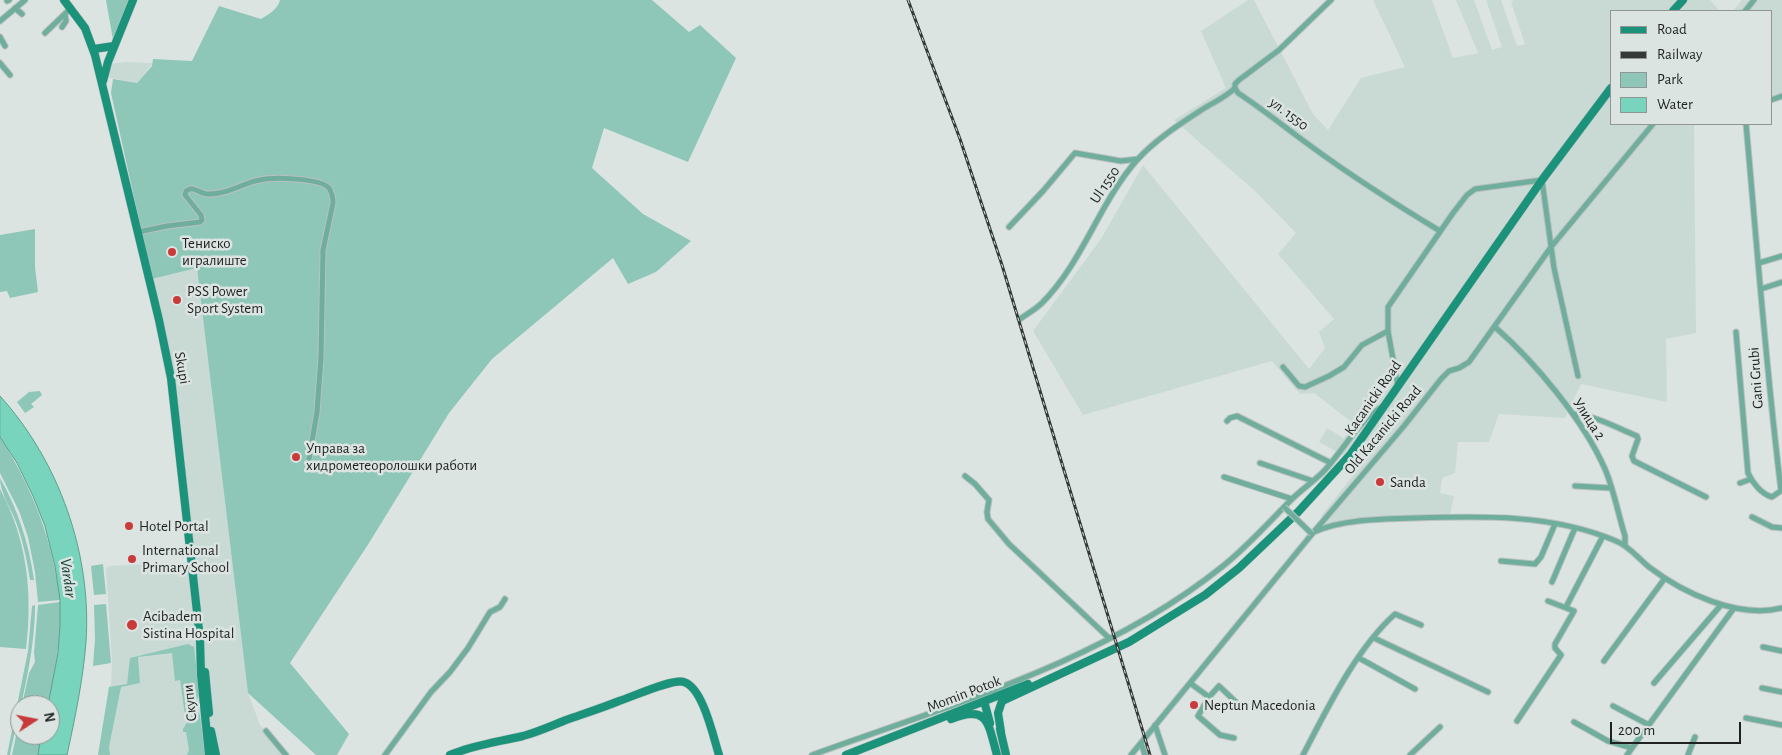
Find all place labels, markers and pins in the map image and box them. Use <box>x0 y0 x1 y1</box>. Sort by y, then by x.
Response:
place label: Тениско игралиште <box>182 234 247 269</box>
marker: Тениско игралиште <box>166 246 178 258</box>
place label: PSS Power Sport System <box>187 282 263 317</box>
marker: PSS Power Sport System <box>171 294 183 306</box>
place label: Управа за хидрометеоролошки работи <box>306 439 477 474</box>
marker: Управа за хидрометеоролошки работи <box>290 451 302 463</box>
place label: Sanda <box>1390 473 1426 491</box>
marker: Sanda <box>1374 476 1386 488</box>
place label: Hotel Portal <box>139 517 209 535</box>
marker: Hotel Portal <box>123 520 135 532</box>
place label: International Primary School <box>142 541 230 576</box>
marker: International Primary School <box>126 553 138 565</box>
place label: Acibadem Sistina Hospital <box>143 607 234 642</box>
marker: Acibadem Sistina Hospital <box>125 618 139 632</box>
place label: Neptun Macedonia <box>1204 696 1316 714</box>
marker: Neptun Macedonia <box>1188 699 1200 711</box>

